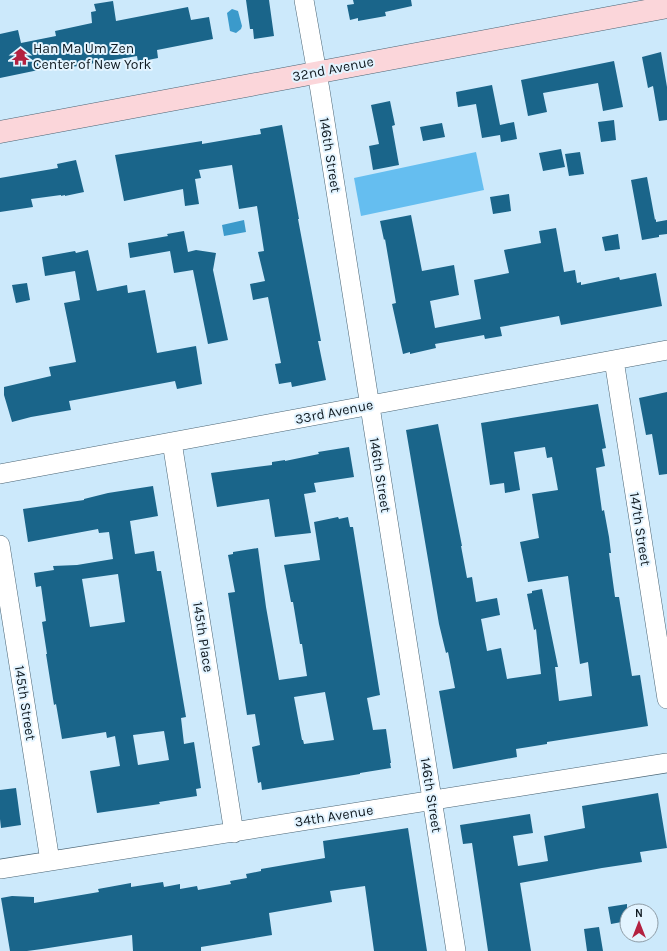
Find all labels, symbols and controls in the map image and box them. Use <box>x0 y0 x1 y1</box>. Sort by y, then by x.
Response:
place label: Han Ma Um Zen Center of New York <box>33 40 152 73</box>
temple icon: Han Ma Um Zen Center of New York <box>10 46 30 66</box>
street label: 32nd Avenue <box>291 53 375 85</box>
street label: 146th Street <box>316 116 344 194</box>
street label: 33rd Avenue <box>293 396 375 428</box>
street label: 146th Street <box>366 436 394 514</box>
street label: 147th Street <box>626 491 654 567</box>
street label: 145th Place <box>189 601 217 673</box>
street label: 145th Street <box>11 664 39 742</box>
street label: 146th Street <box>417 756 445 834</box>
street label: 34th Avenue <box>294 801 374 831</box>
north arrow <box>619 903 659 943</box>
text: N <box>635 907 643 920</box>

